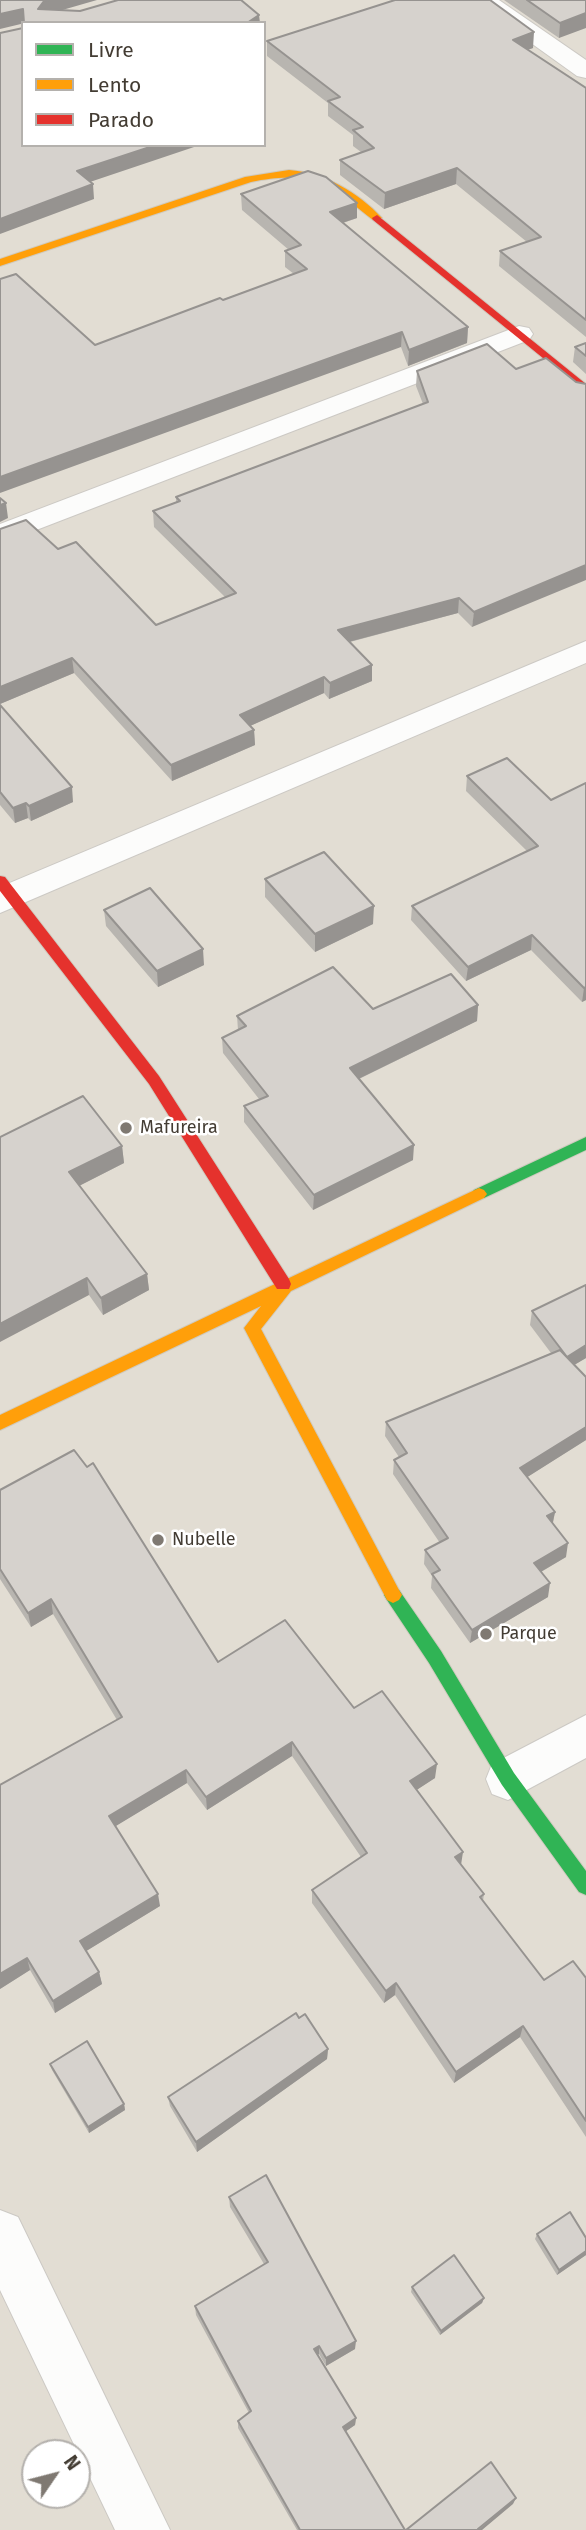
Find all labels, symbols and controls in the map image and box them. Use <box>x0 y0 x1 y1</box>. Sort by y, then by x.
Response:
legend <box>21 21 266 147</box>
text: Livre <box>88 37 134 63</box>
text: Lento <box>88 72 141 98</box>
text: Parado <box>88 107 154 133</box>
place label: Mafureira <box>140 1117 218 1139</box>
marker: Mafureira <box>118 1120 134 1136</box>
place label: Nubelle <box>172 1529 236 1551</box>
marker: Nubelle <box>150 1532 166 1548</box>
place label: Parque <box>500 1623 557 1645</box>
marker: Parque <box>478 1626 494 1642</box>
north arrow <box>21 2439 91 2509</box>
text: N <box>59 2451 85 2475</box>

